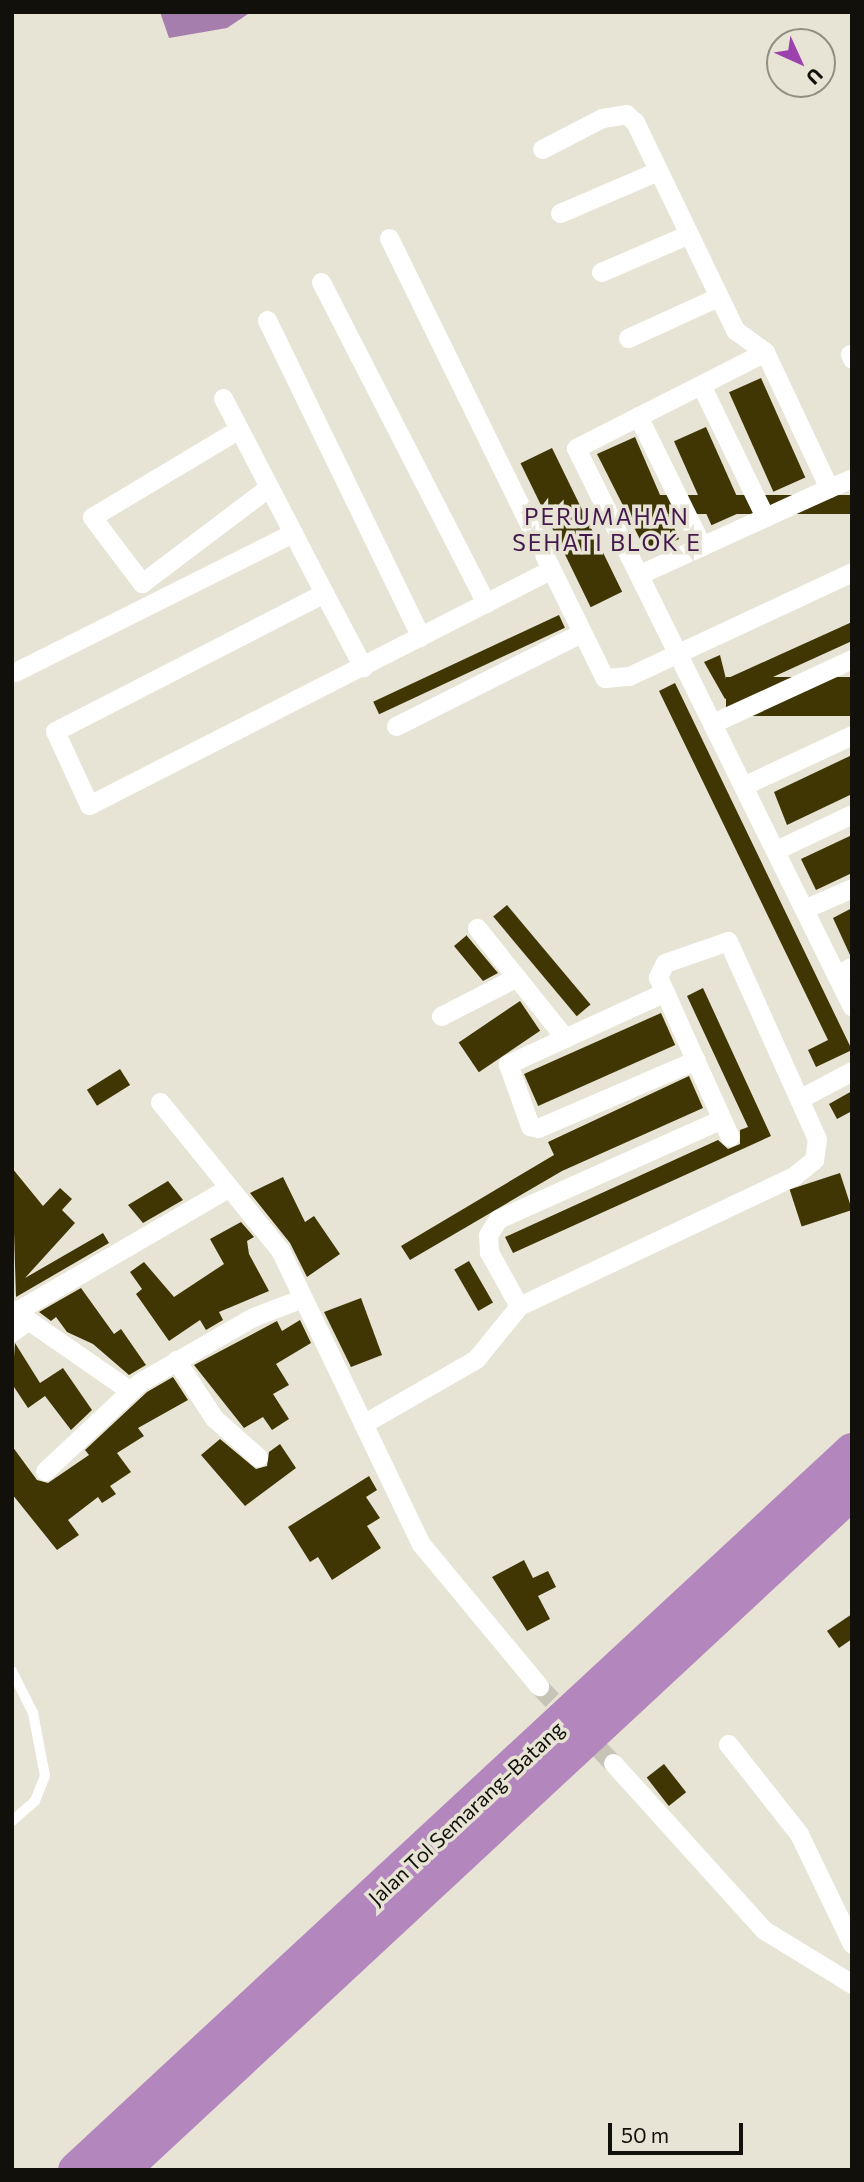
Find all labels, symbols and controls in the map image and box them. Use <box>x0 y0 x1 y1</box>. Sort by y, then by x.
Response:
north arrow <box>766 28 836 98</box>
text: U <box>802 64 828 90</box>
district label: PERUMAHAN SEHATI BLOK E <box>514 502 700 556</box>
street label: Jalan Tol Semarang–Batang <box>363 1716 569 1910</box>
scale bar <box>612 2108 747 2152</box>
text: 50 m <box>621 2122 669 2147</box>

